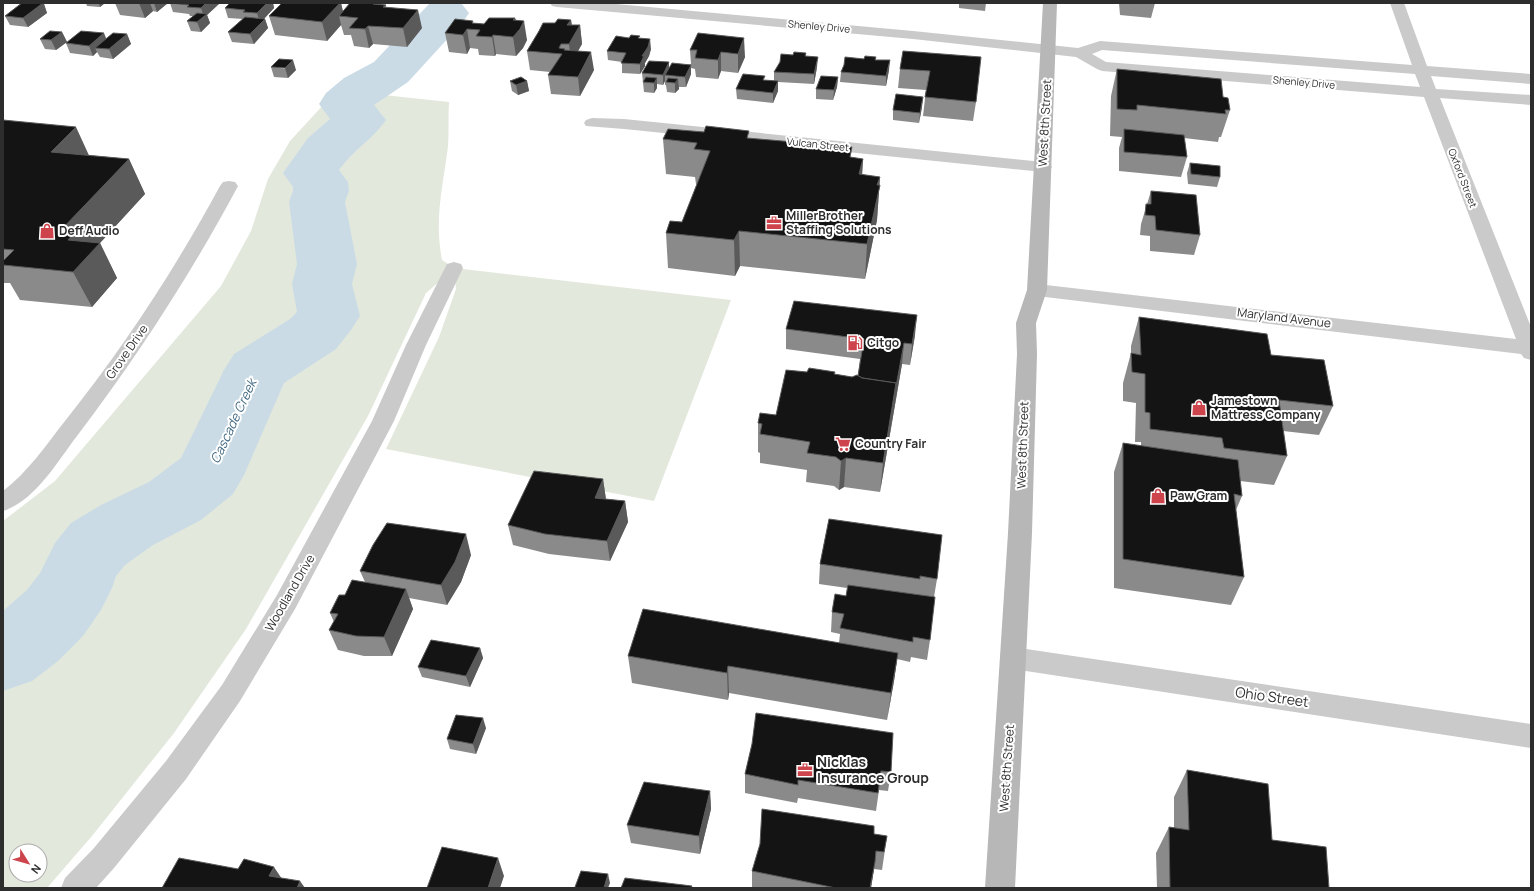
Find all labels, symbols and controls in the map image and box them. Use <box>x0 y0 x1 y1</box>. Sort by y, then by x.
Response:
street label: Shenley Drive <box>787 16 851 36</box>
street label: Shenley Drive <box>1272 72 1336 92</box>
street label: West 8th Street <box>1034 79 1055 167</box>
street label: Vulcan Street <box>786 134 850 154</box>
street label: Oxford Street <box>1445 146 1481 210</box>
place label: MillerBrother Staffing Solutions <box>786 207 892 238</box>
office icon: MillerBrother Staffing Solutions <box>765 214 783 232</box>
shop icon: Deff Audio <box>38 222 56 240</box>
place label: Deff Audio <box>59 222 119 239</box>
street label: Maryland Avenue <box>1236 303 1332 332</box>
street label: Grove Drive <box>102 321 152 382</box>
fuel station icon: Citgo <box>846 334 864 352</box>
place label: Citgo <box>867 334 899 351</box>
water label: Cascade Creek <box>206 374 261 466</box>
place label: Jamestown Mattress Company <box>1211 392 1321 423</box>
shop icon: Jamestown Mattress Company <box>1190 399 1208 417</box>
street label: West 8th Street <box>1012 401 1033 489</box>
supermarket icon: Country Fair <box>834 435 852 453</box>
place label: Country Fair <box>855 435 927 452</box>
shop icon: Paw Gram <box>1149 487 1167 505</box>
place label: Paw Gram <box>1170 487 1228 504</box>
street label: Woodland Drive <box>261 551 318 634</box>
street label: Ohio Street <box>1234 682 1310 711</box>
street label: West 8th Street <box>995 724 1018 812</box>
place label: Nicklas Insurance Group <box>817 752 929 787</box>
office icon: Nicklas Insurance Group <box>796 761 814 779</box>
north arrow <box>8 843 48 883</box>
text: N <box>28 862 45 877</box>

